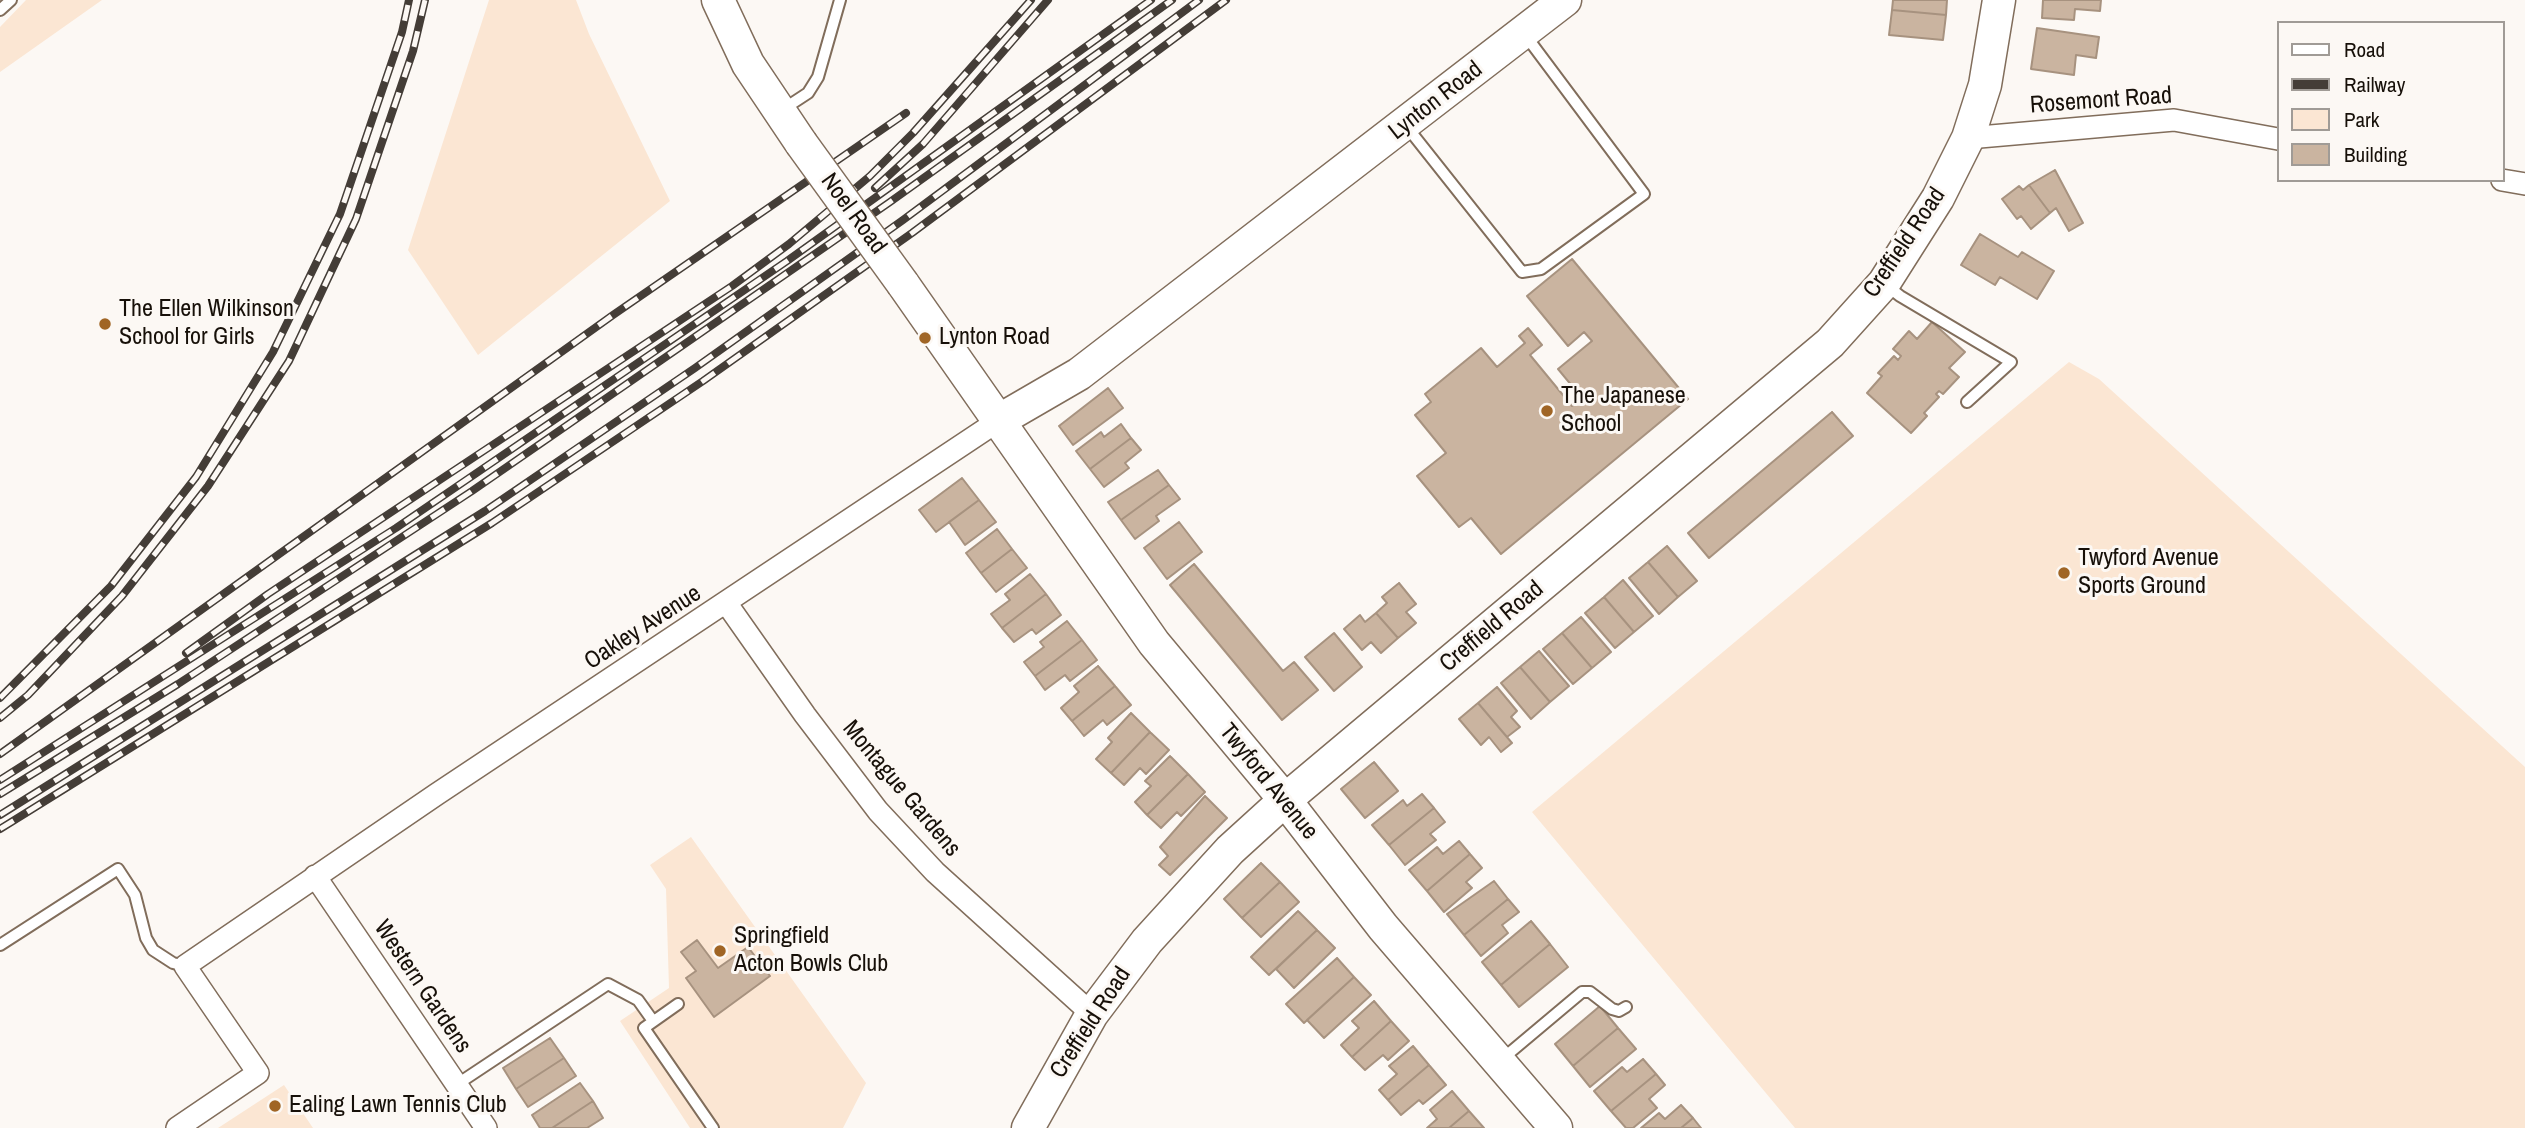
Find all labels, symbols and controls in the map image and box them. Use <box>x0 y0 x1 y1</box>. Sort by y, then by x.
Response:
legend <box>2276 21 2504 182</box>
text: Road <box>2344 35 2385 64</box>
street label: Lynton Road <box>1383 56 1489 146</box>
text: Railway <box>2344 70 2405 99</box>
street label: Rosemont Road <box>2029 82 2173 120</box>
text: Park <box>2344 105 2379 134</box>
text: Building <box>2344 140 2407 169</box>
street label: Noel Road <box>814 168 892 260</box>
street label: Creffield Road <box>1858 182 1952 304</box>
place label: The Ellen Wilkinson School for Girls <box>119 296 294 352</box>
marker: The Ellen Wilkinson School for Girls <box>97 316 113 332</box>
place label: Lynton Road <box>939 324 1050 352</box>
marker: Lynton Road <box>917 330 933 346</box>
place label: The Japanese School <box>1561 383 1686 439</box>
marker: The Japanese School <box>1539 403 1555 419</box>
place label: Twyford Avenue Sports Ground <box>2078 545 2219 601</box>
marker: Twyford Avenue Sports Ground <box>2056 565 2072 581</box>
street label: Creffield Road <box>1434 575 1550 679</box>
street label: Oakley Avenue <box>579 580 707 676</box>
street label: Montague Gardens <box>836 715 966 863</box>
street label: Twyford Avenue <box>1213 718 1323 846</box>
street label: Western Gardens <box>367 915 477 1059</box>
place label: Springfield Acton Bowls Club <box>734 923 888 979</box>
marker: Springfield Acton Bowls Club <box>712 943 728 959</box>
street label: Creffield Road <box>1044 962 1138 1084</box>
place label: Ealing Lawn Tennis Club <box>289 1092 507 1120</box>
marker: Ealing Lawn Tennis Club <box>267 1098 283 1114</box>

